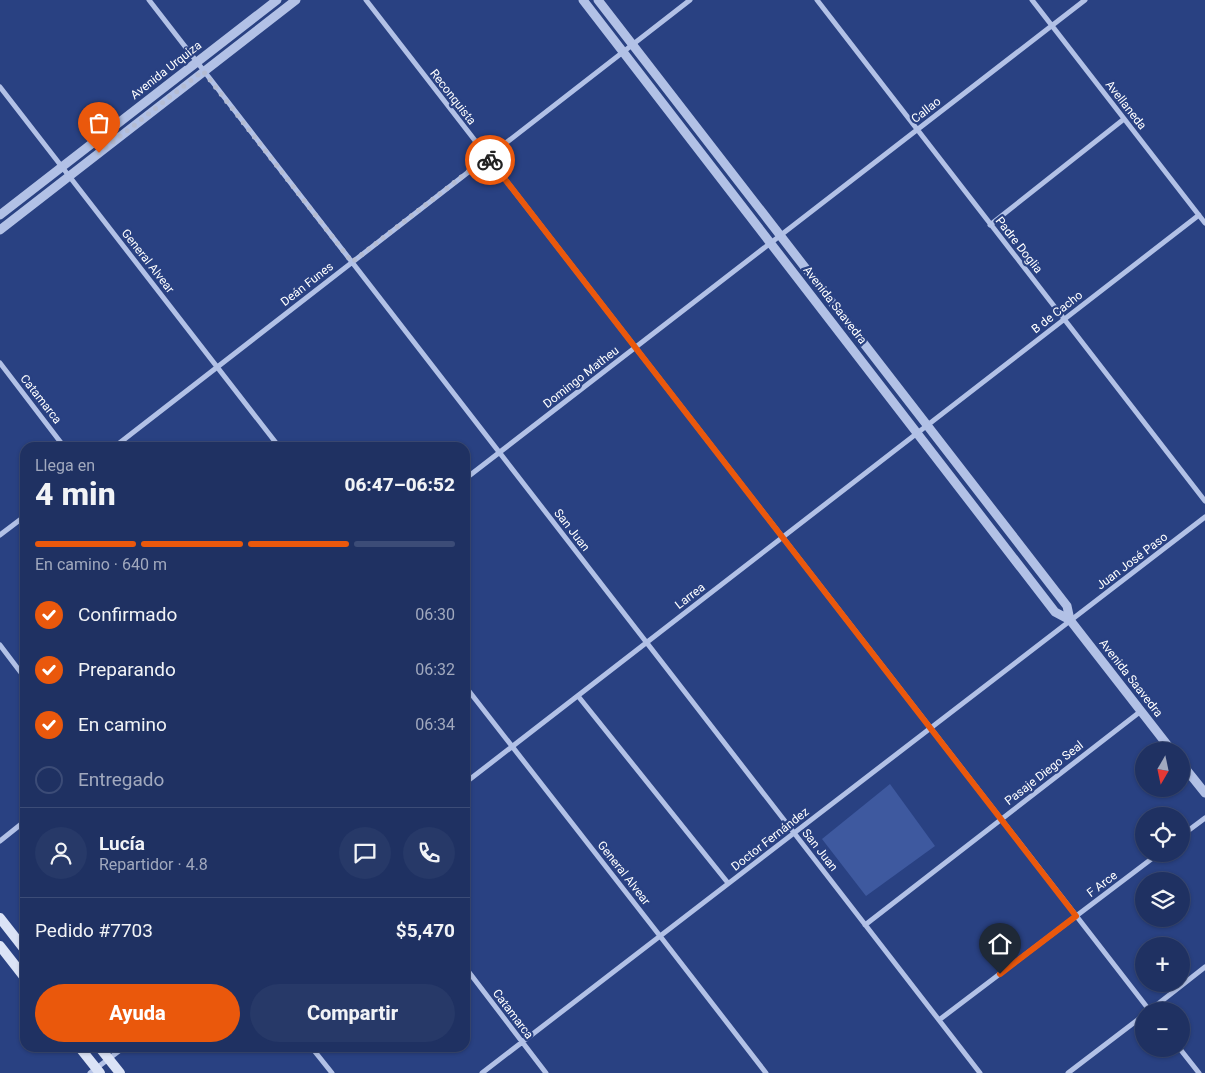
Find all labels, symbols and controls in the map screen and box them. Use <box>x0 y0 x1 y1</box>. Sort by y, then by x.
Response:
street label: Avenida Urquiza <box>128 38 204 102</box>
street label: Reconquista <box>427 66 479 128</box>
street label: Avellaneda <box>1103 78 1149 132</box>
street label: Callao <box>908 94 944 126</box>
pin <box>78 102 120 153</box>
icon: bag <box>85 109 113 137</box>
courier <box>465 135 515 185</box>
icon: bike <box>476 146 504 174</box>
street label: Padre Doglia <box>993 214 1045 276</box>
street label: General Alvear <box>119 226 177 296</box>
street label: Deán Funes <box>278 259 336 309</box>
street label: Avenida Saavedra <box>800 263 870 347</box>
street label: B de Cacho <box>1029 288 1085 336</box>
street label: Domingo Matheu <box>540 343 622 411</box>
street label: Catamarca <box>17 372 65 426</box>
text: Llega en <box>35 456 95 475</box>
text: 06:47–06:52 <box>344 473 455 496</box>
text: 4 min <box>35 475 116 513</box>
street label: San Juan <box>551 506 593 554</box>
street label: Juan José Paso <box>1094 530 1170 592</box>
text: En camino · 640 m <box>35 555 167 574</box>
street label: Larrea <box>672 580 708 612</box>
icon: check <box>35 601 63 629</box>
text: Confirmado <box>78 603 177 626</box>
text: 06:30 <box>415 605 455 624</box>
street label: Avenida Saavedra <box>1096 636 1166 720</box>
icon: check <box>35 656 63 684</box>
text: Preparando <box>78 658 176 681</box>
text: 06:32 <box>415 660 455 679</box>
icon: check <box>35 711 63 739</box>
text: En camino <box>78 713 167 736</box>
text: 06:34 <box>415 715 455 734</box>
street label: Pasaje Diego Seal <box>1002 738 1086 808</box>
north arrow <box>1135 742 1190 798</box>
map controls <box>1135 742 1190 1057</box>
text: Entregado <box>78 768 164 791</box>
street label: Doctor Fernández <box>728 804 812 874</box>
button: locate <box>1135 807 1190 862</box>
street label: San Juan <box>799 826 841 874</box>
button: person <box>35 827 87 879</box>
button: chat <box>339 827 391 879</box>
button: phone <box>403 827 455 879</box>
text: Lucía <box>99 832 145 855</box>
street label: General Alvear <box>595 838 653 908</box>
text: Repartidor · 4.8 <box>99 855 208 874</box>
street label: F Arce <box>1084 868 1120 900</box>
button: layers <box>1135 872 1190 927</box>
text: Pedido #7703 <box>35 919 153 942</box>
text: $5,470 <box>396 919 455 942</box>
pin <box>979 923 1021 974</box>
icon: home <box>986 930 1014 958</box>
button: + <box>1135 937 1190 992</box>
button: Ayuda <box>35 984 240 1042</box>
button: Compartir <box>250 984 455 1042</box>
street label: Catamarca <box>490 986 536 1042</box>
button: − <box>1135 1002 1190 1057</box>

